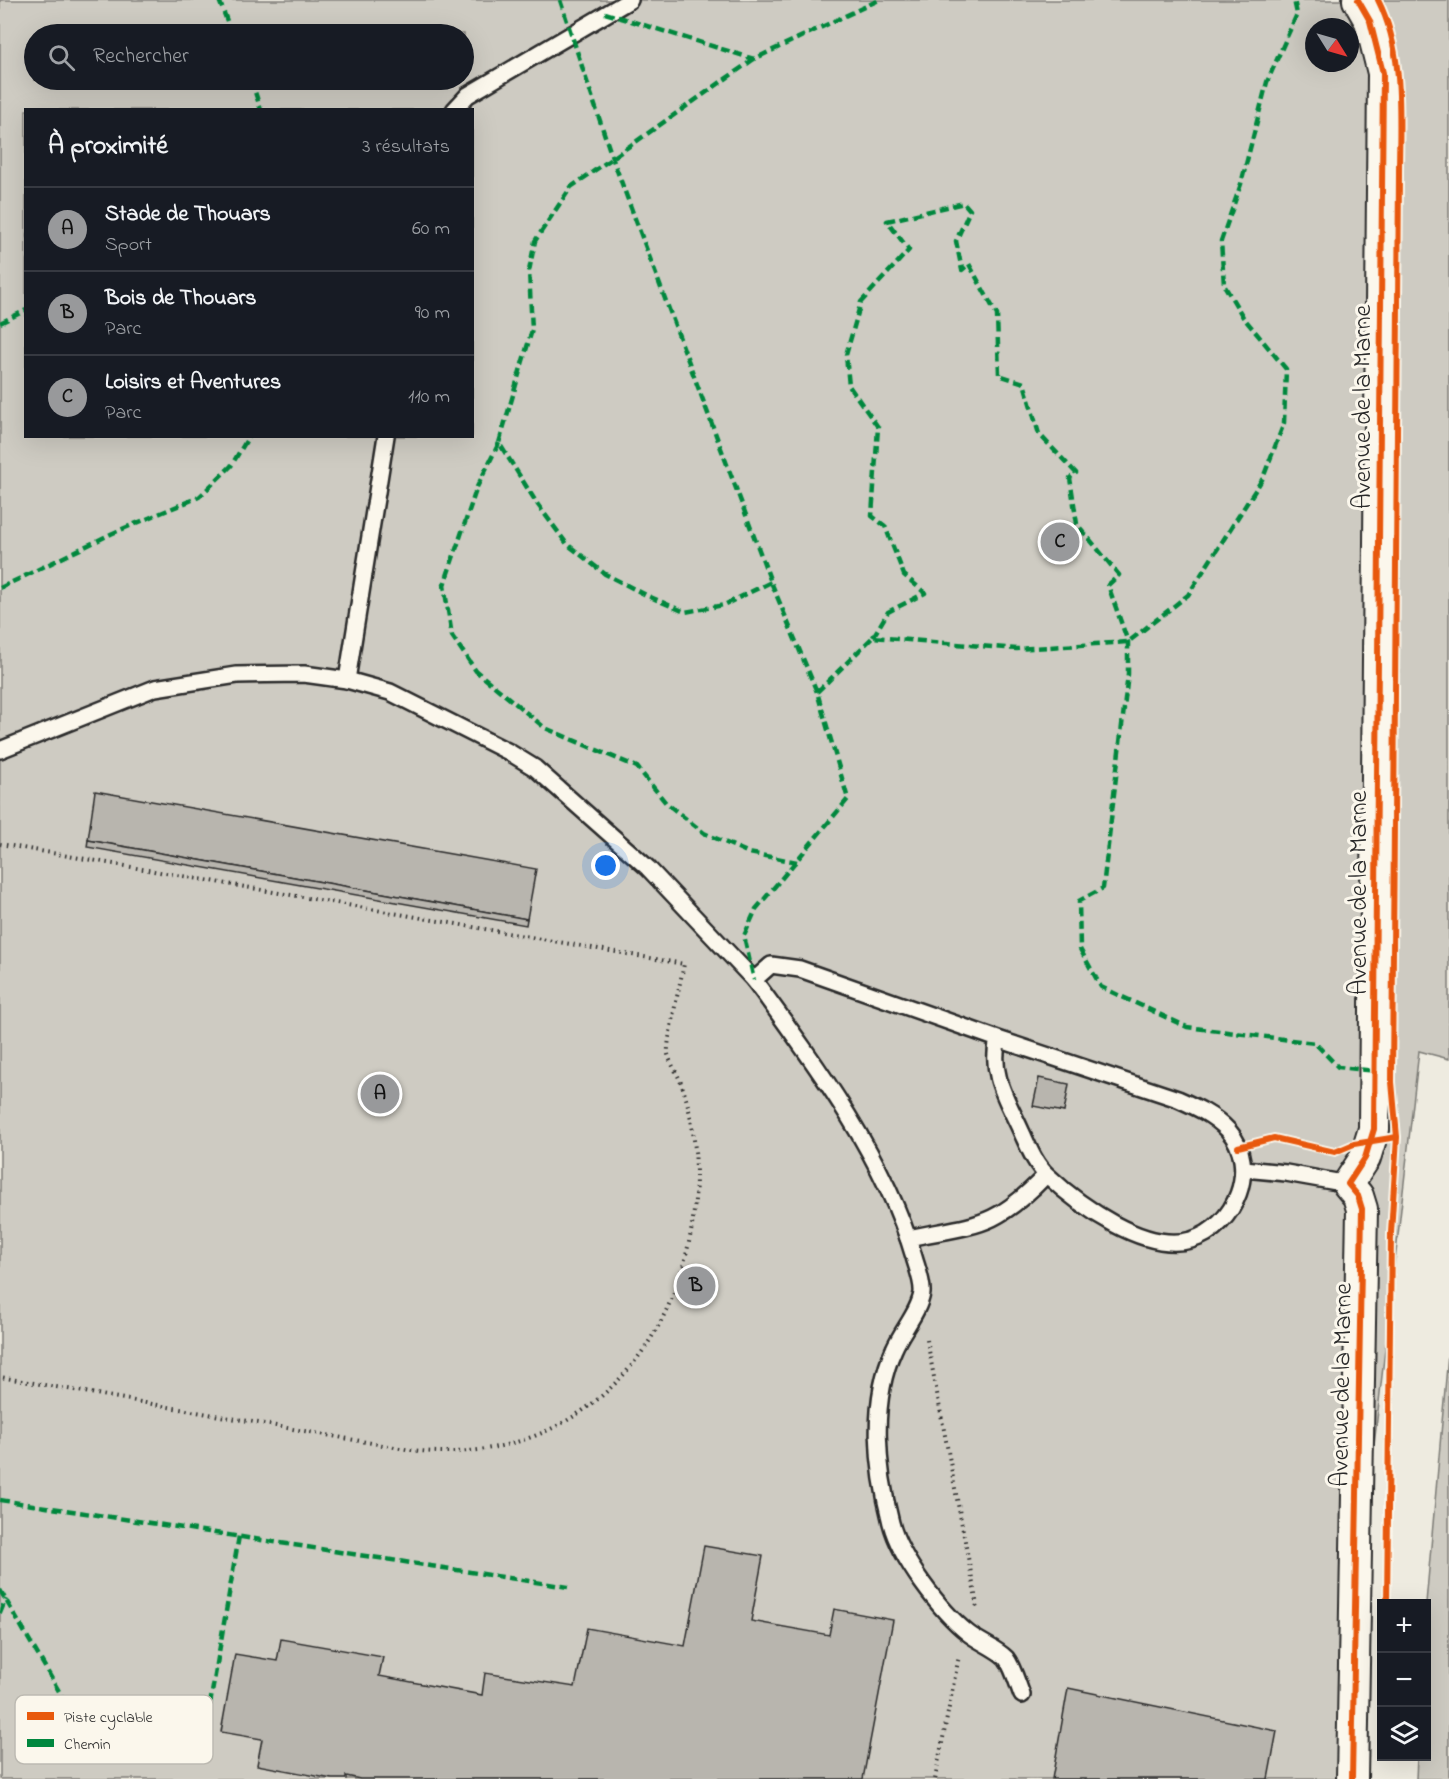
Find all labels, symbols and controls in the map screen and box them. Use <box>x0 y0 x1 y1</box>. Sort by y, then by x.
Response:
north arrow <box>1305 18 1359 72</box>
search box <box>24 24 474 90</box>
icon: search <box>45 41 78 74</box>
text: Rechercher <box>93 41 189 73</box>
text: À proximité <box>48 128 168 166</box>
text: 3 résultats <box>362 133 450 162</box>
text: Stade de Thouars <box>105 199 271 231</box>
text: A <box>61 215 74 244</box>
text: 60 m <box>412 215 450 244</box>
text: Sport <box>105 231 152 260</box>
text: Bois de Thouars <box>105 283 257 315</box>
text: B <box>61 299 74 328</box>
text: 90 m <box>415 299 450 328</box>
street label: Avenue de la Marne <box>1345 305 1383 509</box>
text: Parc <box>105 315 141 344</box>
text: Loisirs et Aventures <box>105 367 281 399</box>
text: C <box>62 383 73 412</box>
text: 110 m <box>408 383 450 412</box>
text: Parc <box>105 399 141 428</box>
pin: C <box>1040 520 1080 564</box>
street label: Avenue de la Marne <box>1341 791 1379 995</box>
your location <box>591 851 620 880</box>
pin: A <box>360 1072 400 1116</box>
pin: B <box>676 1264 716 1308</box>
street label: Avenue de la Marne <box>1322 1282 1364 1488</box>
map controls <box>1377 1599 1431 1761</box>
button: + <box>1377 1599 1431 1653</box>
button: − <box>1377 1653 1431 1707</box>
legend <box>15 1695 213 1764</box>
text: Piste cyclable <box>64 1706 153 1730</box>
button: layers <box>1377 1707 1431 1761</box>
text: Chemin <box>64 1733 111 1757</box>

